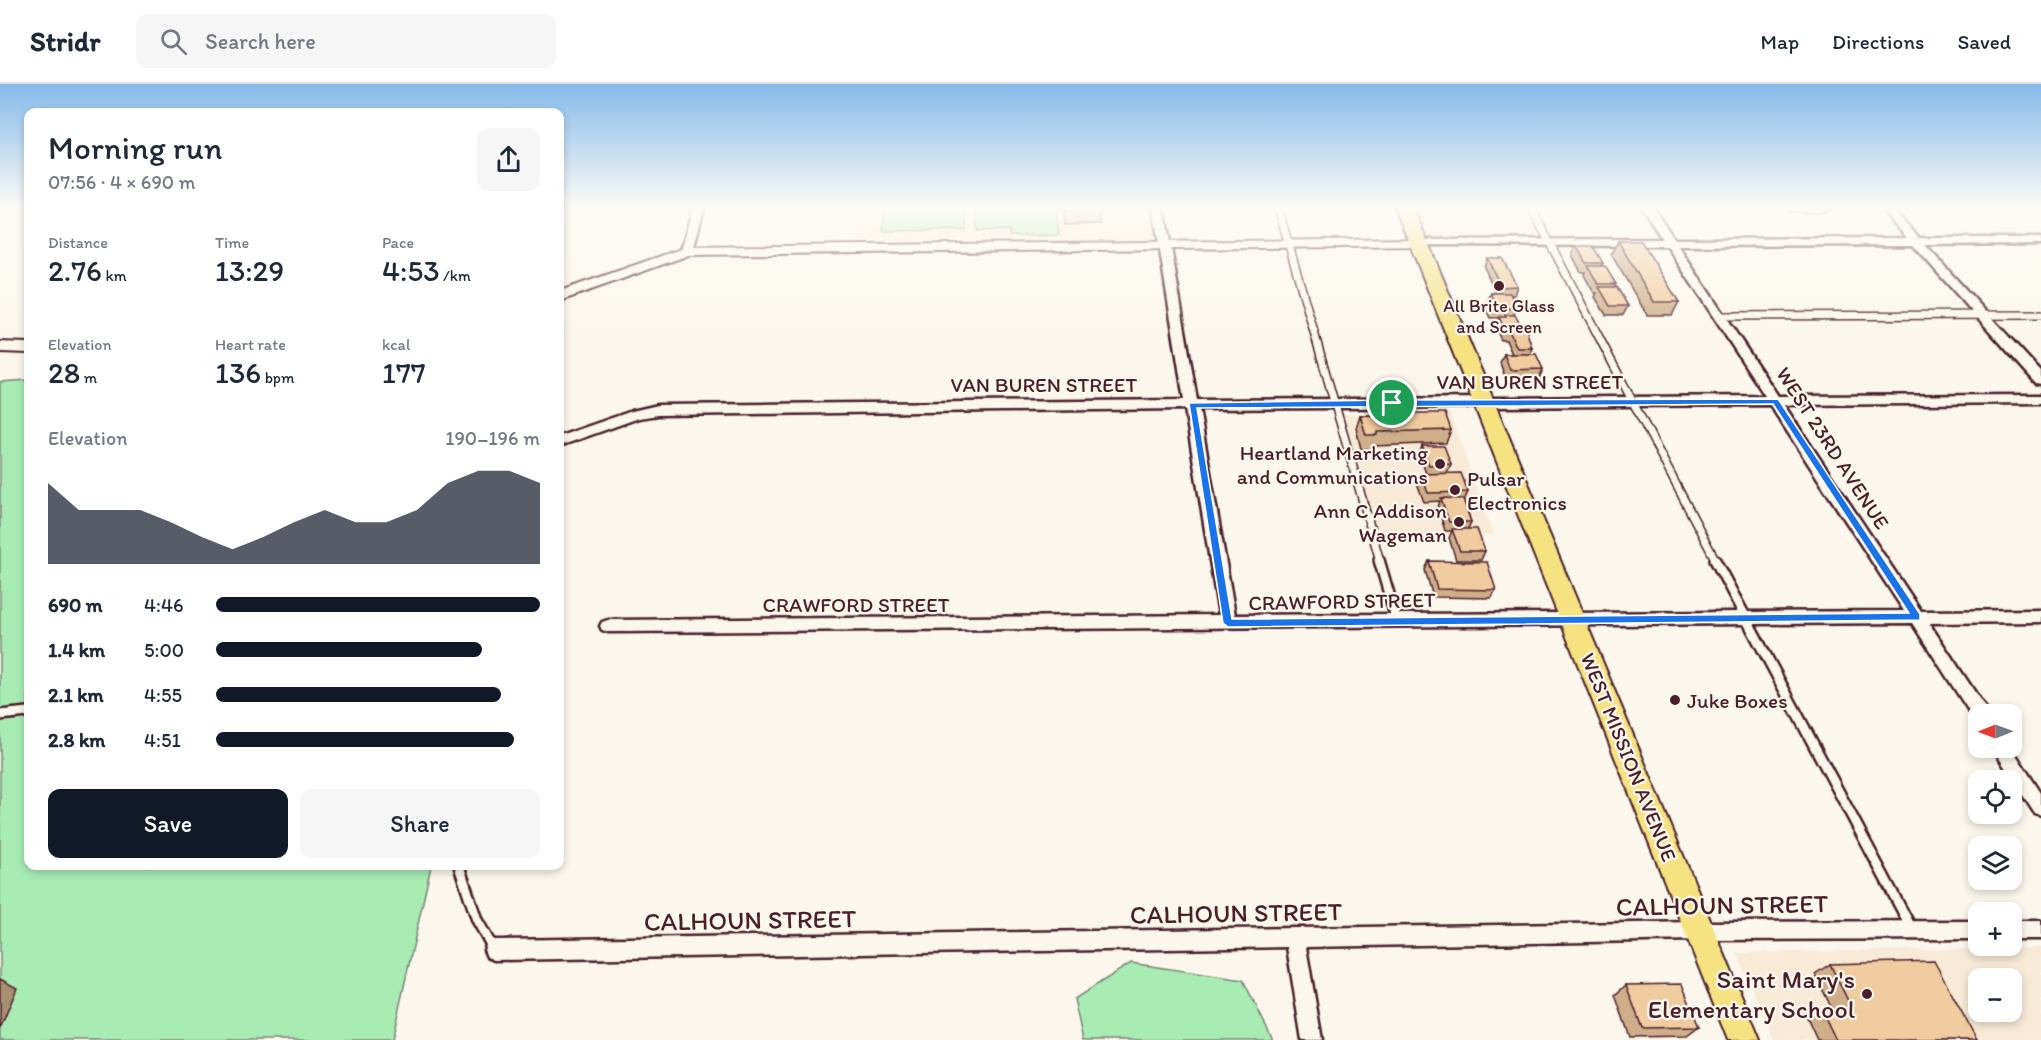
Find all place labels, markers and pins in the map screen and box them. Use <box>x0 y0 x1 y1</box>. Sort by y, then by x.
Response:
marker: All Brite Glass and Screen <box>1492 279 1506 293</box>
place label: All Brite Glass and Screen <box>1443 295 1555 338</box>
pin <box>1366 377 1417 428</box>
place label: Heartland Marketing and Communications <box>1237 440 1428 489</box>
marker: Heartland Marketing and Communications <box>1433 457 1447 471</box>
place label: Pulsar Electronics <box>1467 466 1567 515</box>
marker: Pulsar Electronics <box>1448 483 1462 497</box>
place label: Ann C Addison Wageman <box>1314 498 1447 547</box>
marker: Ann C Addison Wageman <box>1452 515 1466 529</box>
place label: Juke Boxes <box>1687 688 1788 713</box>
marker: Juke Boxes <box>1668 693 1682 707</box>
place label: Saint Mary's Elementary School <box>1648 963 1855 1025</box>
marker: Saint Mary's Elementary School <box>1860 987 1874 1001</box>

